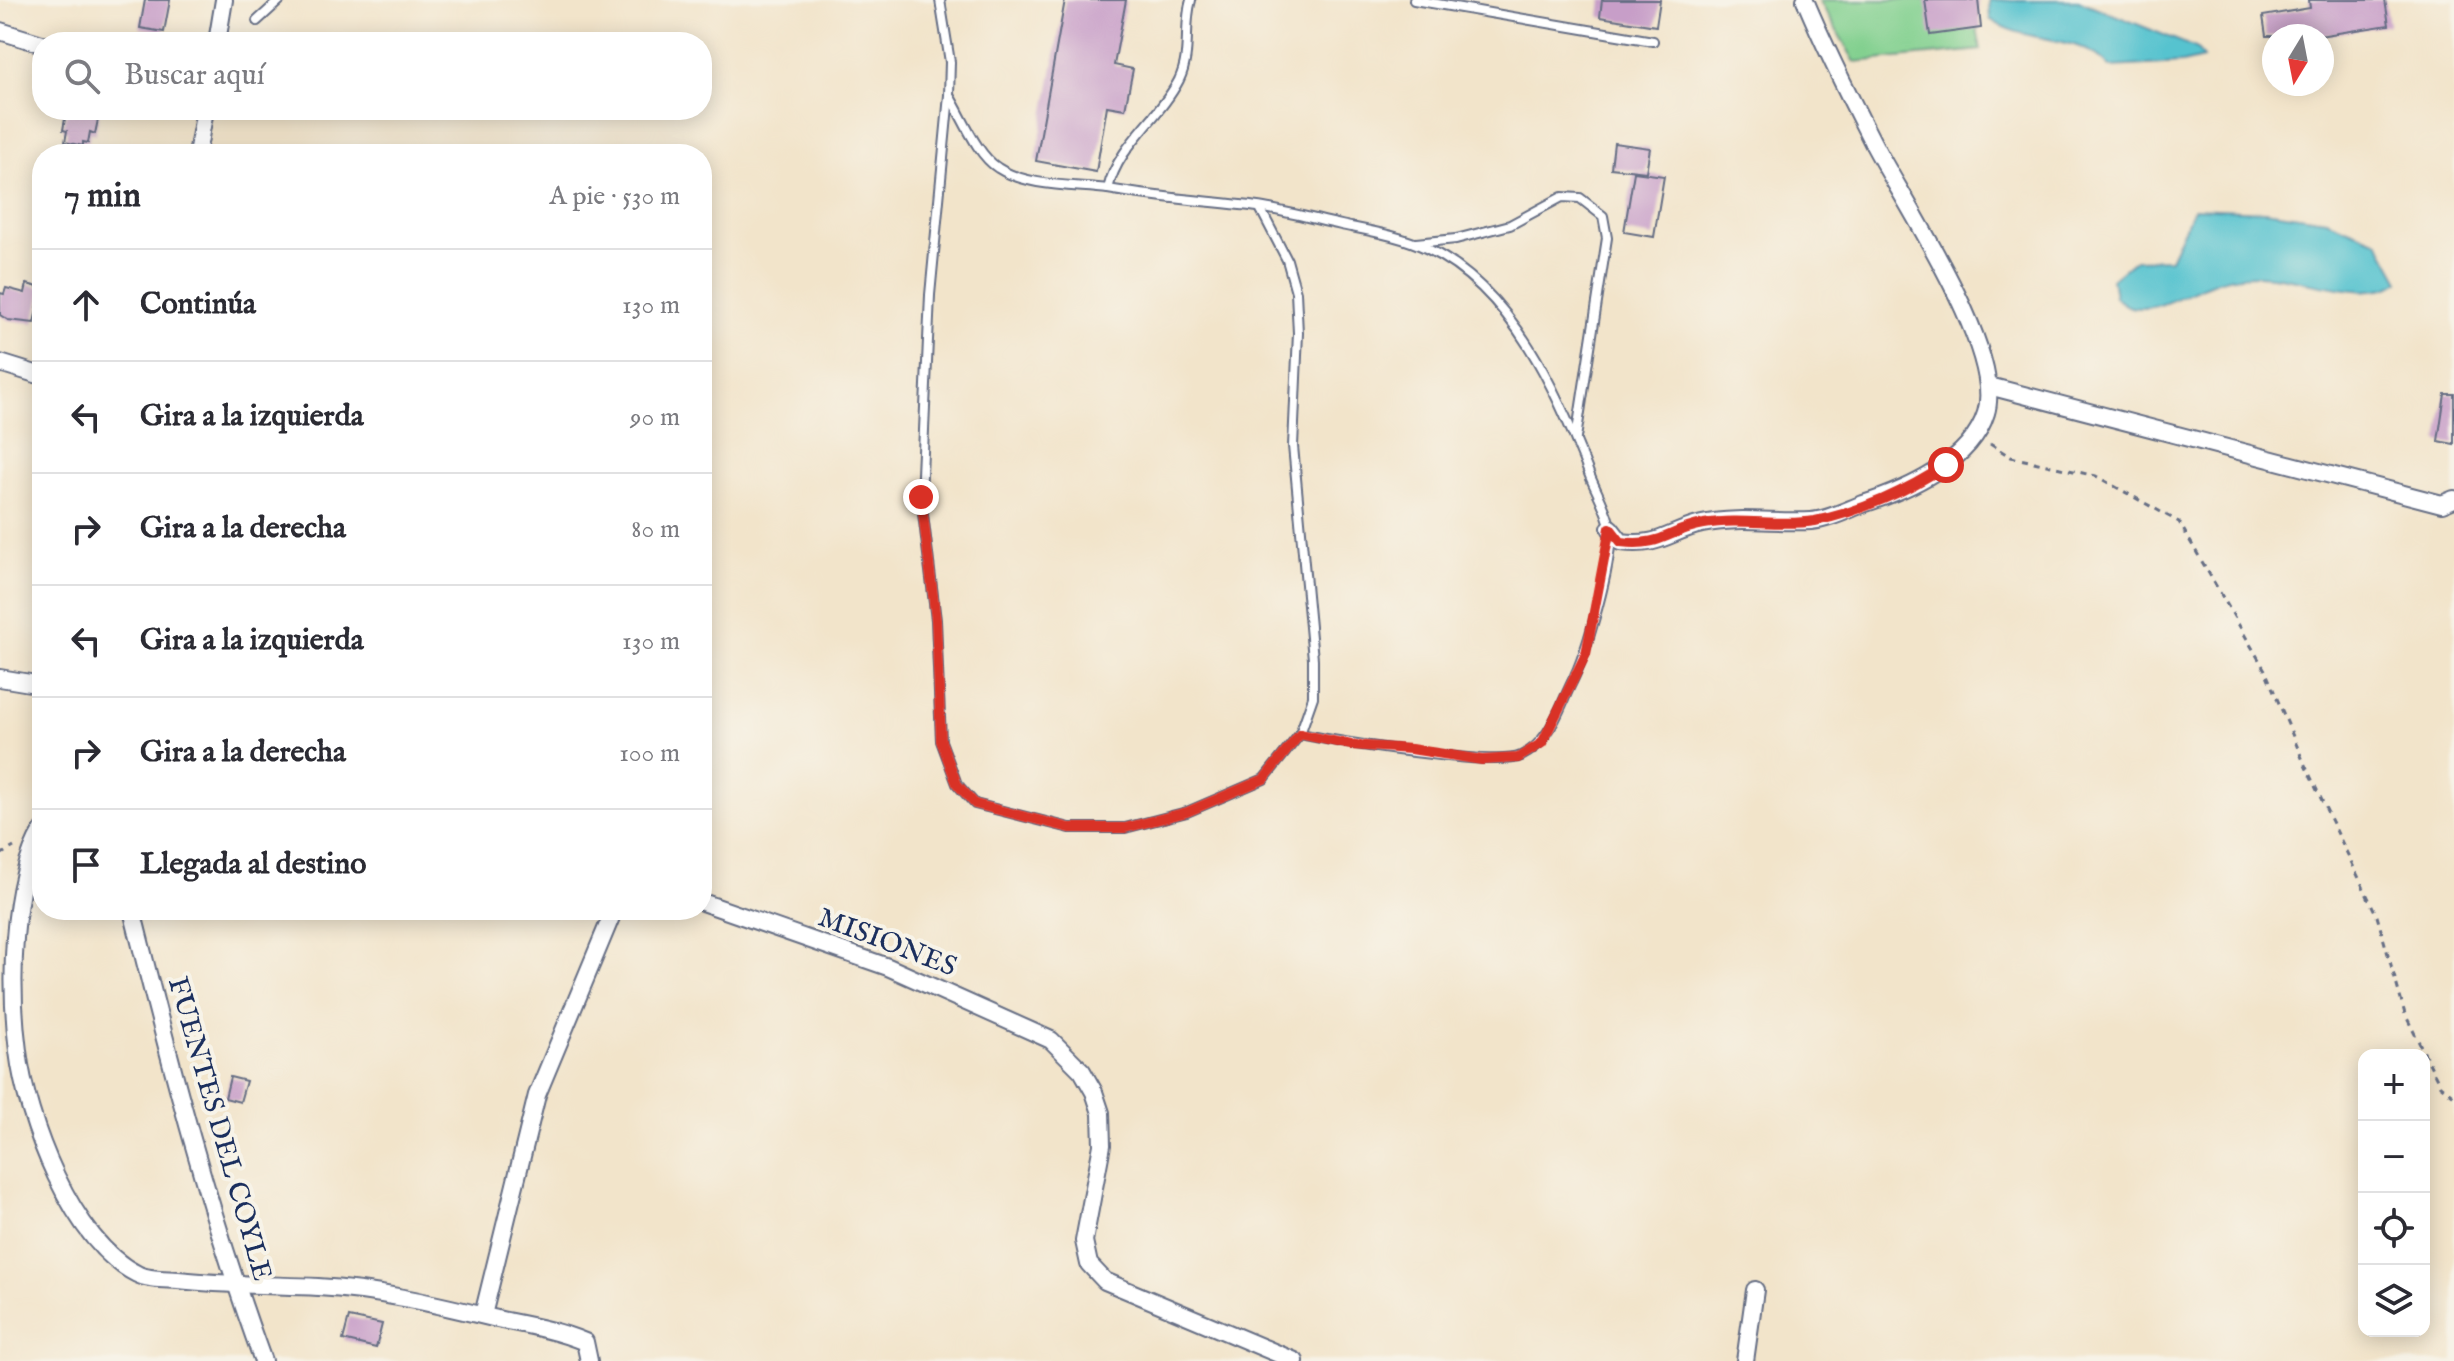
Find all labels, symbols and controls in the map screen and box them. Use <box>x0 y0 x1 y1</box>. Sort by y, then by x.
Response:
north arrow <box>2262 24 2334 96</box>
search box <box>32 32 712 120</box>
icon: search <box>60 54 104 98</box>
text: Buscar aquí <box>124 57 265 95</box>
text: 7 min <box>64 175 141 218</box>
text: A pie · 530 m <box>549 180 680 213</box>
icon: ahead <box>64 283 108 327</box>
text: Continúa <box>140 286 256 324</box>
text: 130 m <box>622 289 680 322</box>
icon: left <box>64 395 108 439</box>
text: Gira a la izquierda <box>140 398 364 436</box>
text: 90 m <box>630 401 680 434</box>
route start <box>1928 447 1964 483</box>
route end <box>903 479 939 515</box>
icon: right <box>64 507 108 551</box>
text: Gira a la derecha <box>140 510 346 548</box>
text: 80 m <box>631 513 680 546</box>
icon: left <box>64 619 108 663</box>
text: Gira a la izquierda <box>140 622 364 660</box>
text: 130 m <box>622 625 680 658</box>
icon: right <box>64 731 108 775</box>
text: Gira a la derecha <box>140 734 346 772</box>
text: 100 m <box>619 737 680 770</box>
icon: arrive <box>64 843 108 887</box>
text: Llegada al destino <box>140 846 366 884</box>
street label: MISIONES <box>813 901 961 985</box>
street label: FUENTES DEL COYLE <box>159 973 279 1285</box>
map controls <box>2358 1049 2430 1337</box>
button: + <box>2358 1049 2430 1121</box>
button: − <box>2358 1121 2430 1193</box>
button: locate <box>2358 1193 2430 1265</box>
button: layers <box>2358 1265 2430 1337</box>

